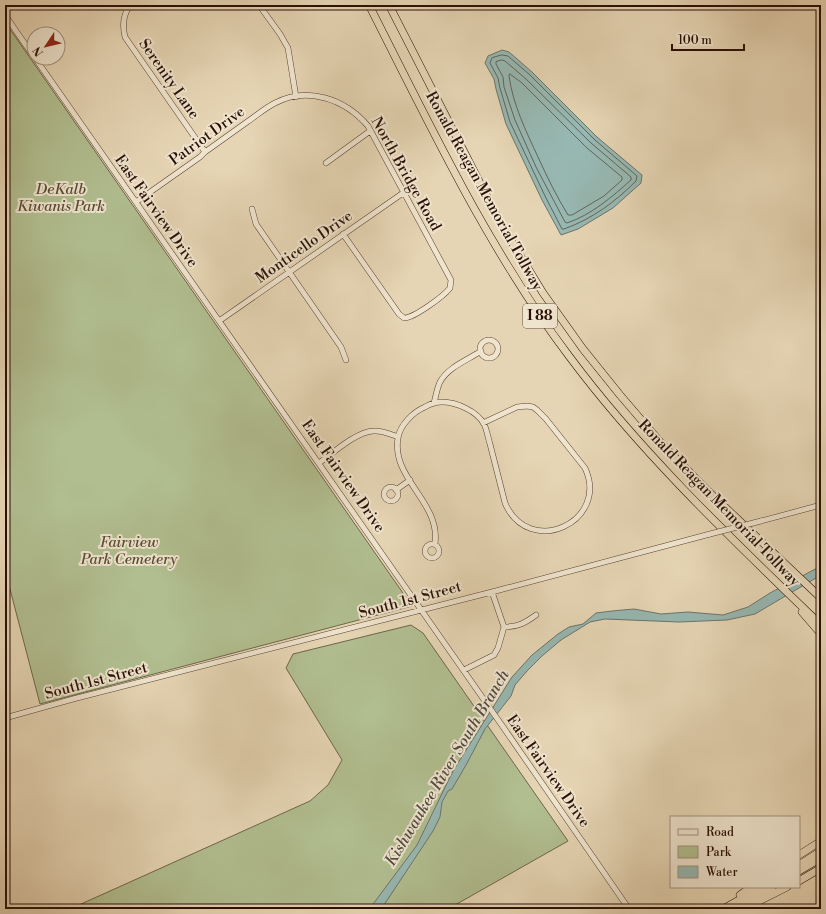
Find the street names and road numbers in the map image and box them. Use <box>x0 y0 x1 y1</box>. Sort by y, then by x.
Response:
street label: Serenity Lane <box>134 35 204 123</box>
street label: Ronald Reagan Memorial Tollway <box>421 88 547 295</box>
street label: Patriot Drive <box>165 102 249 170</box>
street label: North Bridge Road <box>367 114 445 235</box>
street label: East Fairview Drive <box>110 151 202 271</box>
street label: Monticello Drive <box>252 206 356 288</box>
road number: I 88 <box>523 304 557 328</box>
street label: Ronald Reagan Memorial Tollway <box>634 415 804 591</box>
street label: East Fairview Drive <box>297 416 389 536</box>
street label: South 1st Street <box>357 577 464 623</box>
street label: South 1st Street <box>43 658 150 704</box>
street label: East Fairview Drive <box>502 711 594 831</box>

